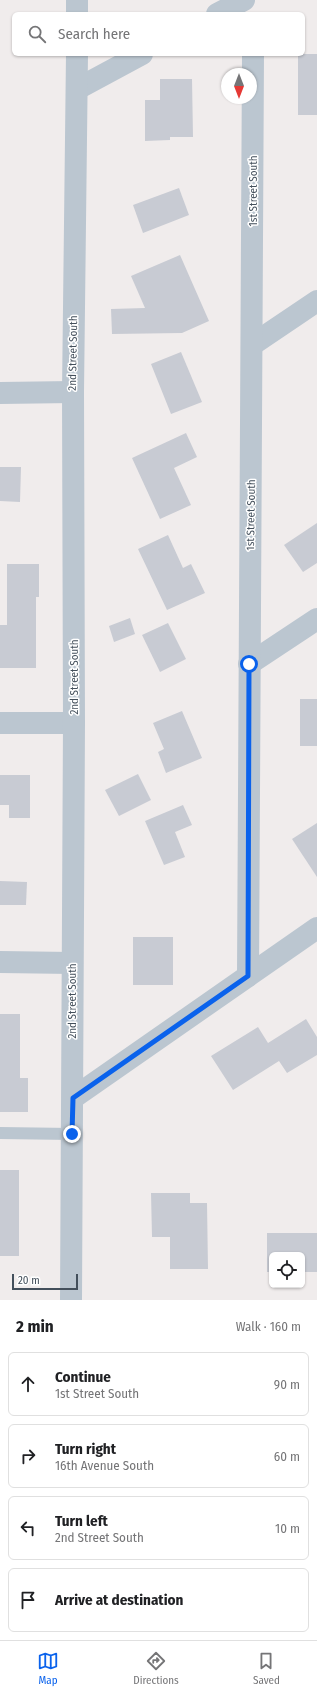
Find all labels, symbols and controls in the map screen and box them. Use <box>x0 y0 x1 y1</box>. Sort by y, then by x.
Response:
search box <box>12 12 305 56</box>
icon: search <box>26 23 48 45</box>
text: Search here <box>58 25 130 43</box>
north arrow <box>221 68 257 104</box>
street label: 1st Street South <box>247 155 260 227</box>
street label: 2nd Street South <box>66 315 80 391</box>
street label: 1st Street South <box>244 479 258 551</box>
street label: 2nd Street South <box>68 639 81 715</box>
route start <box>240 655 258 673</box>
street label: 2nd Street South <box>66 963 79 1039</box>
route end <box>63 1125 81 1143</box>
map controls <box>269 1252 305 1288</box>
button: locate <box>269 1252 305 1288</box>
scale bar <box>12 1272 78 1291</box>
text: 20 m <box>18 1274 40 1287</box>
text: 2 min <box>16 1316 54 1337</box>
text: Walk · 160 m <box>236 1319 301 1334</box>
text: Continue <box>55 1368 111 1386</box>
icon: ahead <box>17 1373 39 1395</box>
text: 90 m <box>274 1377 300 1392</box>
text: 1st Street South <box>55 1386 139 1401</box>
text: Turn right <box>55 1440 116 1458</box>
icon: right <box>17 1445 39 1467</box>
text: 60 m <box>274 1449 300 1464</box>
text: 16th Avenue South <box>55 1458 154 1473</box>
text: Turn left <box>55 1512 108 1530</box>
icon: left <box>17 1517 39 1539</box>
text: 10 m <box>275 1521 300 1536</box>
text: 2nd Street South <box>55 1530 144 1545</box>
icon: arrive <box>17 1589 39 1611</box>
text: Arrive at destination <box>55 1591 183 1609</box>
tab: Map <box>37 1650 59 1687</box>
tab: Directions <box>133 1650 179 1687</box>
tab: Saved <box>253 1650 280 1687</box>

